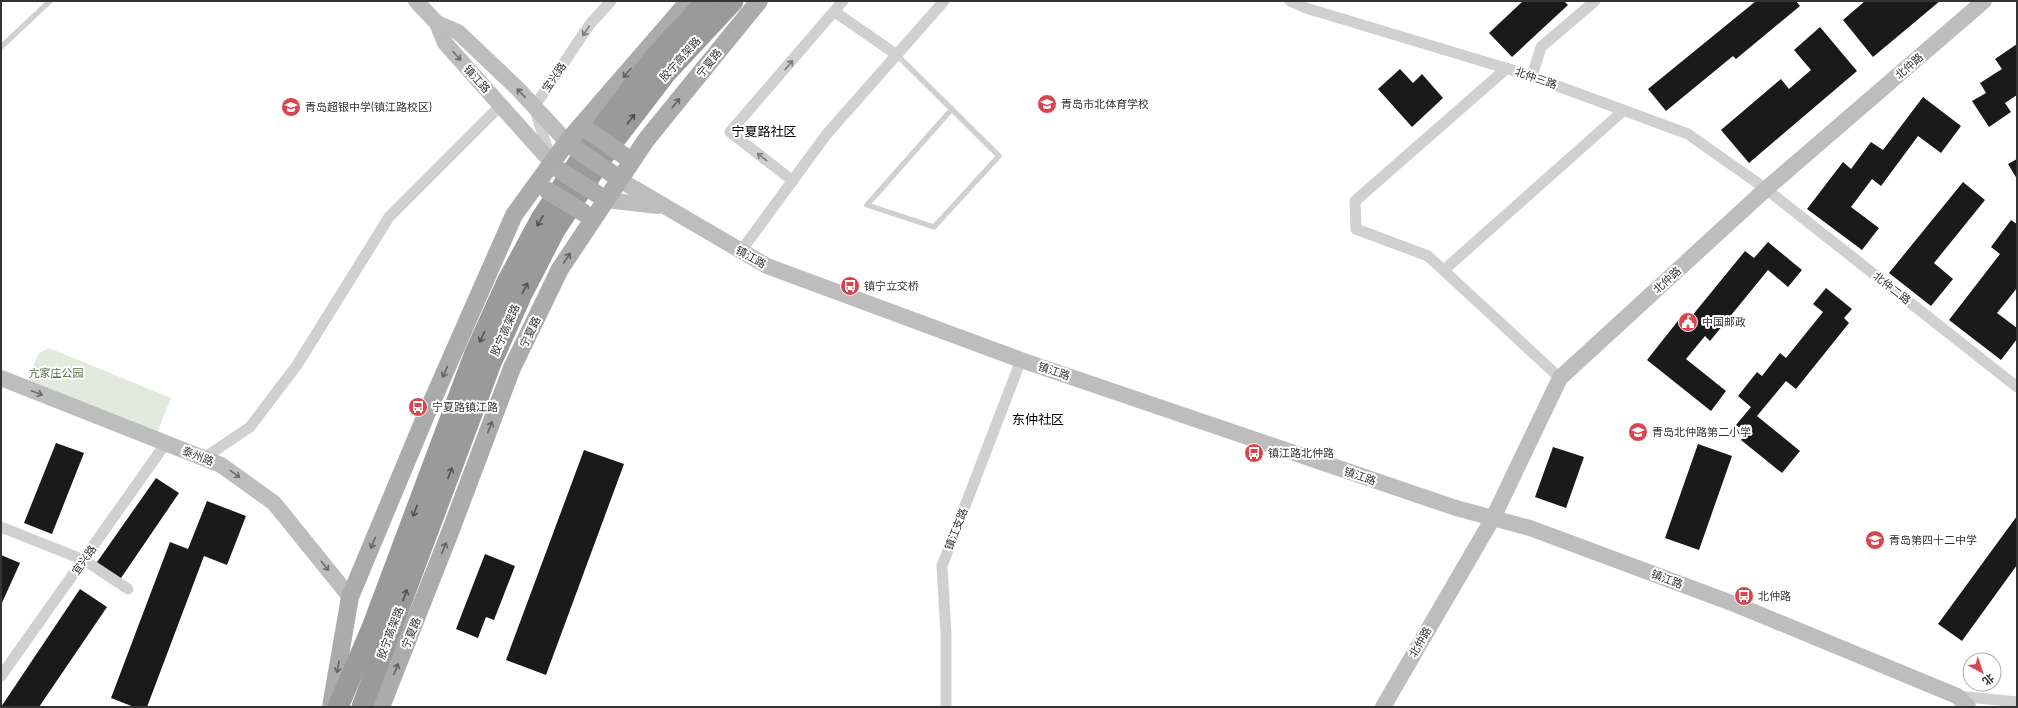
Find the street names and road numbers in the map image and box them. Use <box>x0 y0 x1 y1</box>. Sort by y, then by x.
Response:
street label: 胶宁高架路 <box>656 33 704 85</box>
street label: 宁夏路 <box>692 45 726 81</box>
street label: 北仲路 <box>1891 49 1927 83</box>
street label: 宝兴路 <box>538 59 570 95</box>
street label: 镇江路 <box>460 61 494 97</box>
street label: 北仲三路 <box>1513 63 1559 93</box>
street label: 镇江路 <box>733 242 769 272</box>
street label: 北仲路 <box>1649 263 1685 297</box>
street label: 北仲二路 <box>1870 268 1914 308</box>
street label: 胶宁高架路 <box>487 302 523 358</box>
street label: 宁夏路 <box>516 314 544 350</box>
street label: 镇江路 <box>1036 358 1072 384</box>
street label: 泰州路 <box>180 443 216 469</box>
street label: 镇江路 <box>1342 463 1378 489</box>
street label: 镇江支路 <box>941 506 971 552</box>
street label: 宜兴路 <box>68 542 100 578</box>
street label: 镇江路 <box>1649 566 1685 592</box>
street label: 胶宁高架路 <box>373 604 407 662</box>
street label: 宁夏路 <box>397 615 425 651</box>
street label: 北仲路 <box>1405 624 1435 660</box>

